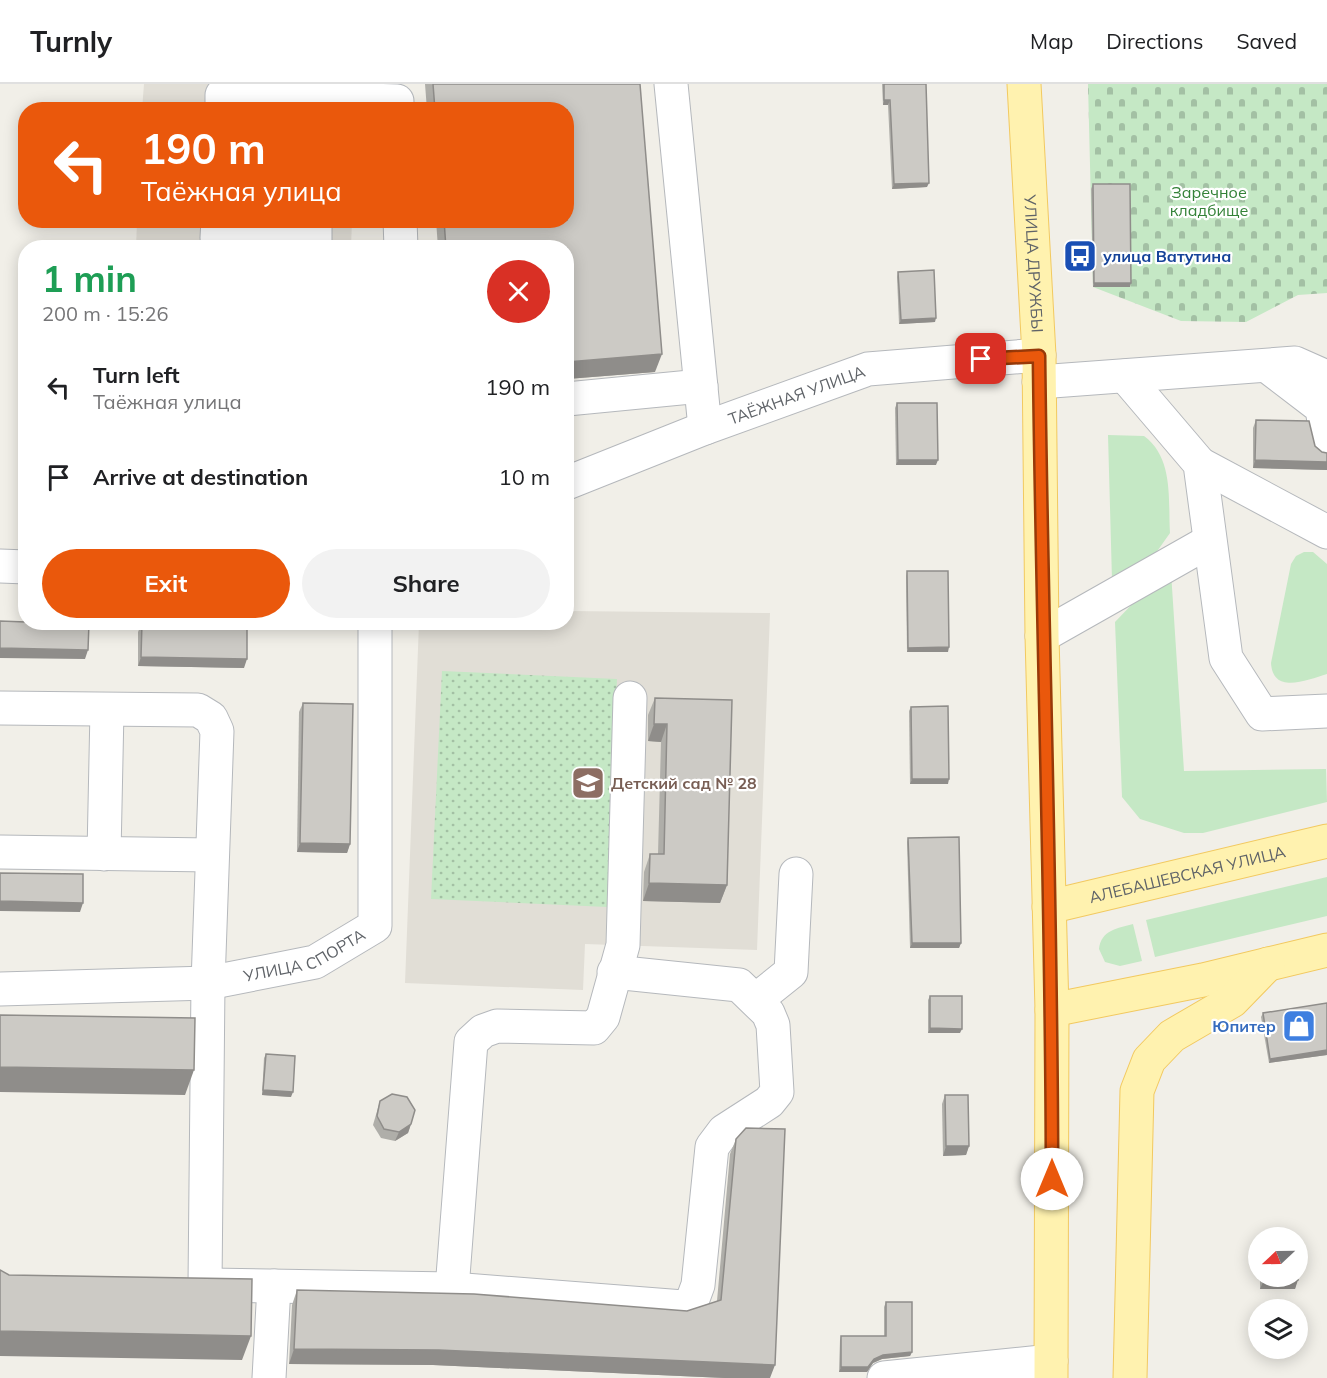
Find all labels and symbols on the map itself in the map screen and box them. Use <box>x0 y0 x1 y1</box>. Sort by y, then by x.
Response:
park label: Заречное кладбище <box>1170 182 1248 220</box>
street label: УЛИЦА ДРУЖБЫ <box>1020 193 1048 333</box>
bus stop icon: улица Ватутина <box>1062 238 1098 274</box>
place label: улица Ватутина <box>1103 246 1231 266</box>
pin <box>955 333 1006 384</box>
street label: ТАЁЖНАЯ УЛИЦА <box>725 361 868 429</box>
school or university icon: Детский сад № 28 <box>570 765 606 801</box>
place label: Детский сад № 28 <box>611 773 757 793</box>
street label: АЛЕБАШЕВСКАЯ УЛИЦА <box>1087 841 1288 907</box>
street label: УЛИЦА СПОРТА <box>241 924 369 986</box>
shop icon: Юпитер <box>1281 1008 1317 1044</box>
place label: Юпитер <box>1212 1016 1276 1036</box>
position arrow <box>1020 1147 1084 1211</box>
north arrow <box>1248 1227 1308 1287</box>

